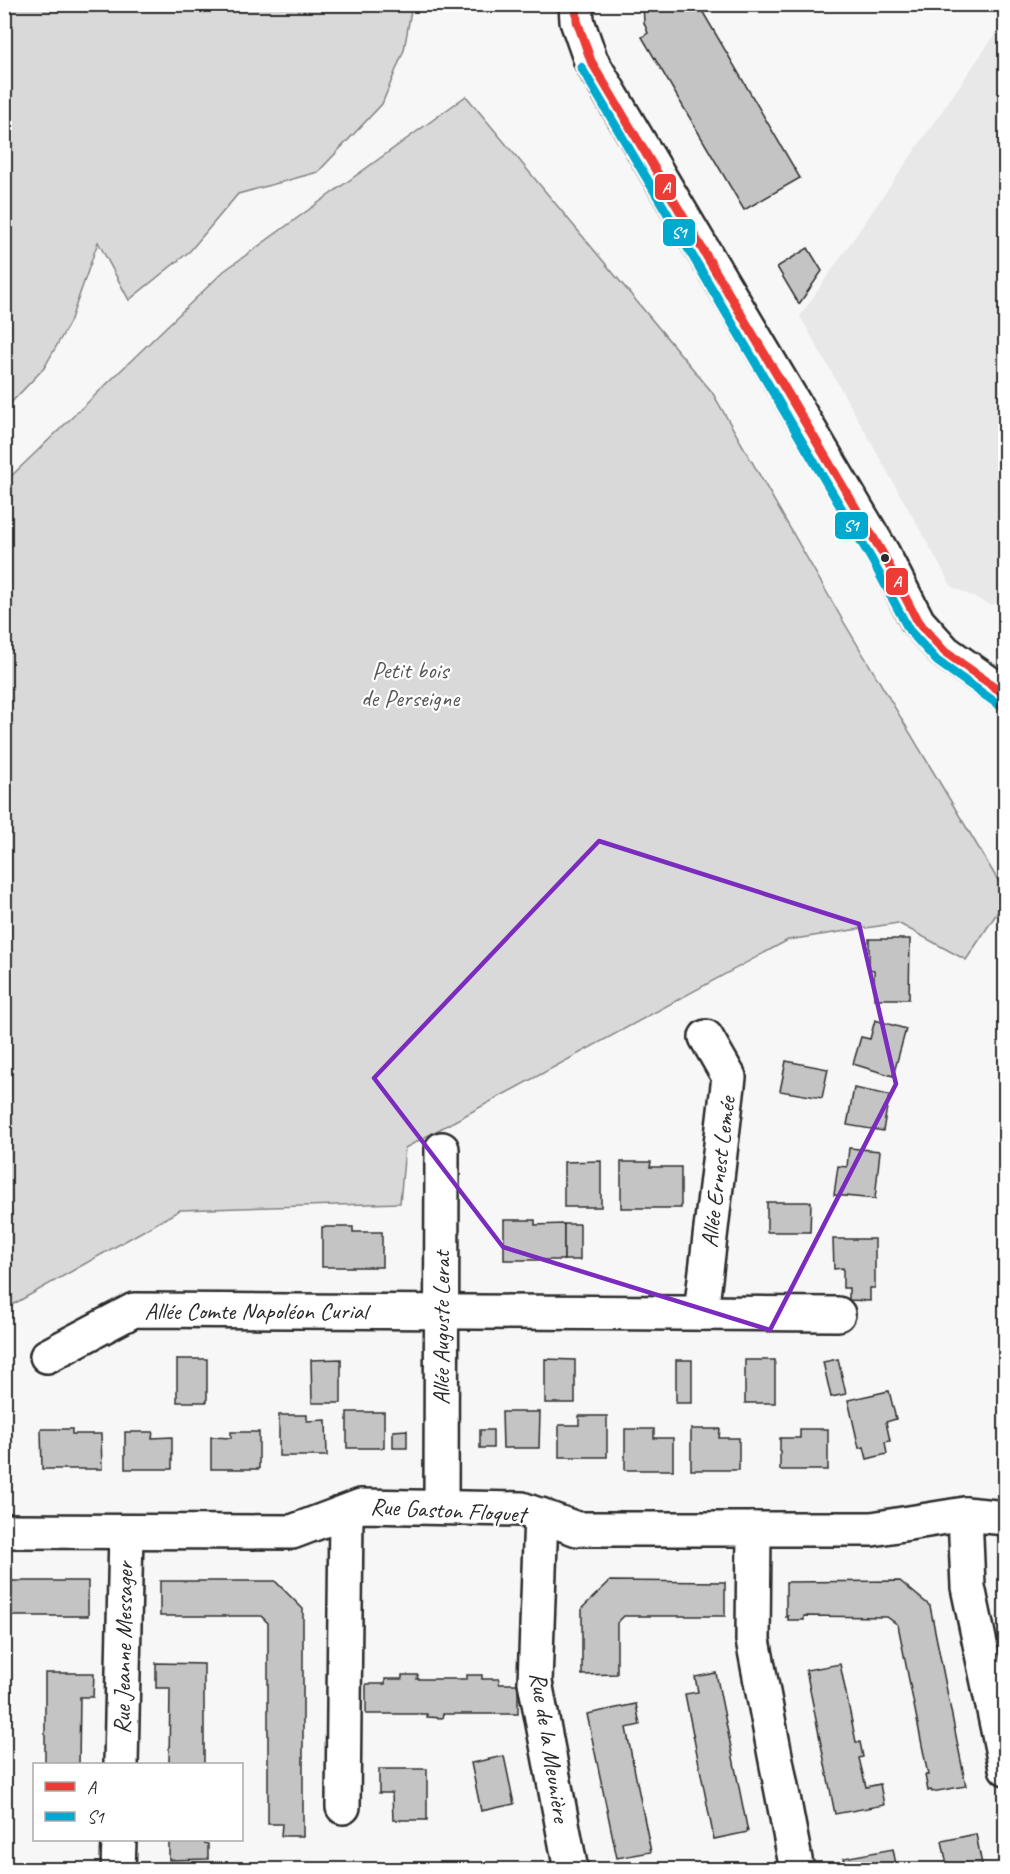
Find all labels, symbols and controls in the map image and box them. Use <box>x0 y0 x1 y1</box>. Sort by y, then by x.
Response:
line badge: A <box>654 173 677 201</box>
text: A <box>662 178 672 198</box>
line badge: S1 <box>662 218 696 247</box>
text: S1 <box>671 223 688 243</box>
line badge: S1 <box>834 511 869 540</box>
text: S1 <box>843 516 860 536</box>
unlabelled marker <box>879 552 891 564</box>
line badge: A <box>885 567 909 596</box>
text: A <box>893 572 903 592</box>
park label: Petit bois de Perseigne <box>361 655 461 713</box>
street label: Allée Ernest Lemée <box>694 1093 742 1249</box>
street label: Allée Auguste Lerat <box>426 1249 456 1405</box>
street label: Allée Comte Napoléon Curial <box>145 1296 371 1326</box>
street label: Rue Gaston Floquet <box>370 1491 529 1529</box>
street label: Rue Jeanne Messager <box>106 1559 140 1734</box>
street label: Rue de la Meunière <box>523 1670 577 1826</box>
legend <box>33 1763 243 1841</box>
text: A <box>87 1776 97 1798</box>
text: S1 <box>87 1806 105 1828</box>

